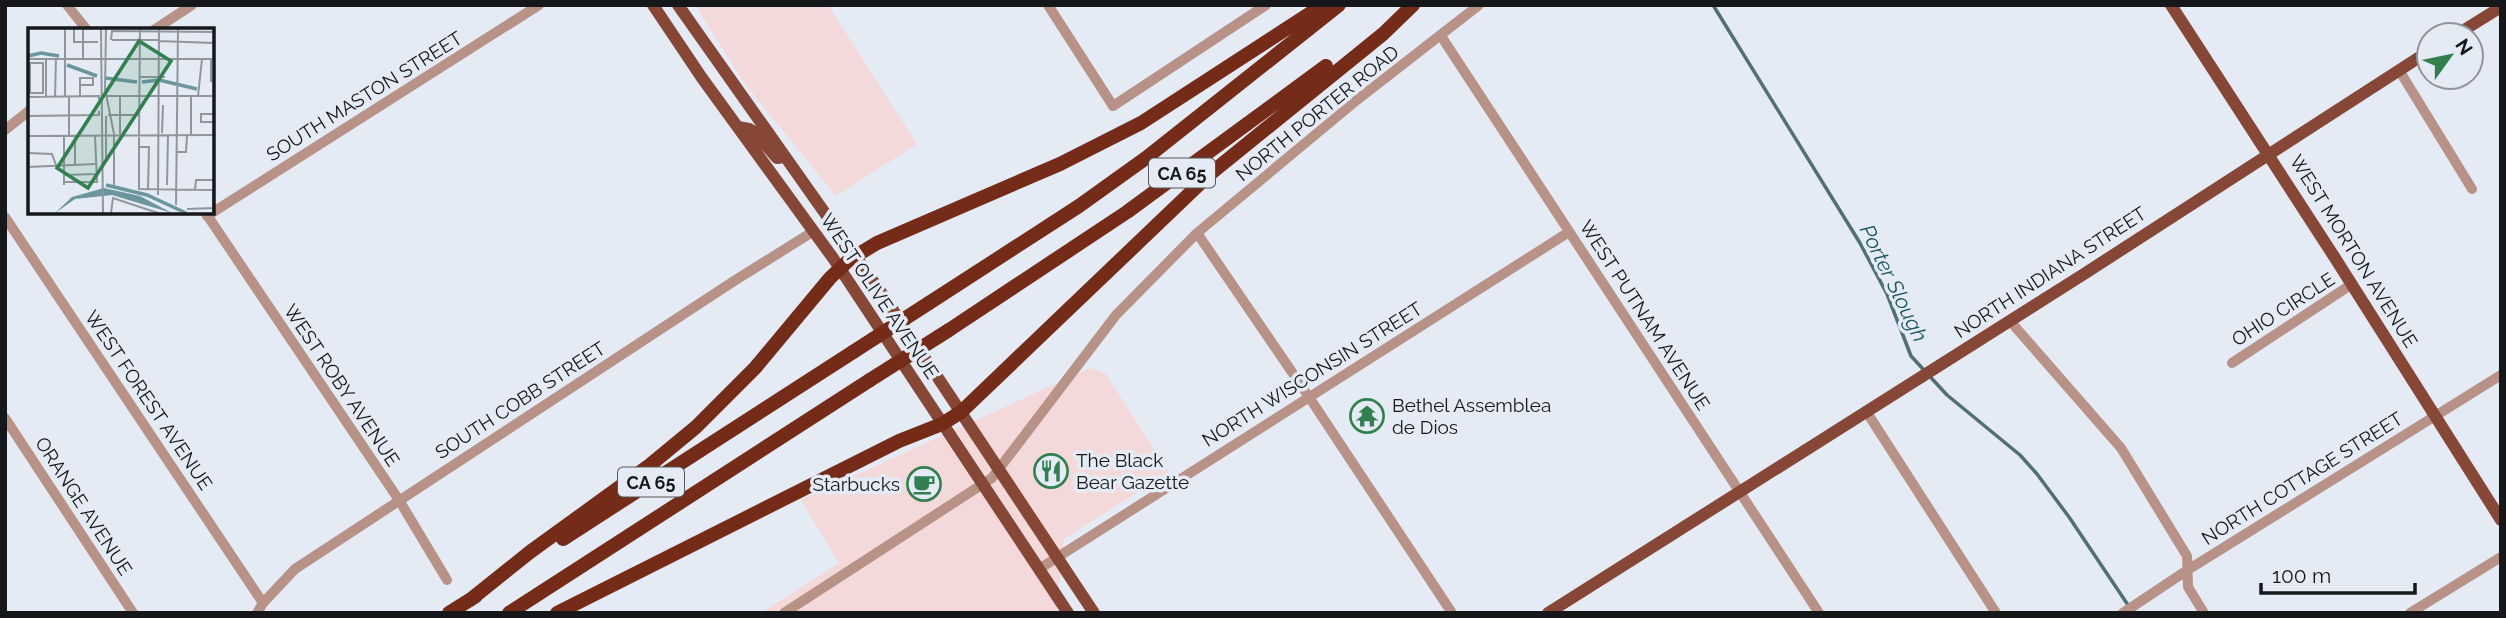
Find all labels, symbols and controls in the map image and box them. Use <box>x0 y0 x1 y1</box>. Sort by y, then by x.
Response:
north arrow <box>2415 21 2485 91</box>
street label: SOUTH MASTON STREET <box>262 26 466 165</box>
inset map <box>28 28 214 214</box>
text: N <box>2451 35 2477 59</box>
street label: NORTH PORTER ROAD <box>1231 41 1403 185</box>
street label: WEST MORTON AVENUE <box>2286 151 2422 351</box>
road number: CA 65 <box>1149 158 1215 188</box>
street label: NORTH INDIANA STREET <box>1950 202 2150 342</box>
street label: WEST OLIVE AVENUE <box>817 209 943 383</box>
street label: WEST PUTNAM AVENUE <box>1575 216 1715 414</box>
water label: Porter Slough <box>1855 220 1933 346</box>
street label: OHIO CIRCLE <box>2228 268 2338 350</box>
street label: NORTH WISCONSIN STREET <box>1198 297 1426 451</box>
street label: WEST ROBY AVENUE <box>280 300 404 470</box>
street label: WEST FOREST AVENUE <box>81 306 217 494</box>
street label: SOUTH COBB STREET <box>431 337 609 463</box>
place label: Bethel Assemblea de Dios <box>1392 394 1551 438</box>
temple icon: Bethel Assemblea de Dios <box>1348 397 1386 435</box>
street label: NORTH COTTAGE STREET <box>2197 407 2407 549</box>
street label: ORANGE AVENUE <box>31 433 137 579</box>
place label: The Black Bear Gazette <box>1076 449 1189 493</box>
restaurant icon: The Black Bear Gazette <box>1032 452 1070 490</box>
cafe icon: Starbucks <box>905 465 943 503</box>
road number: CA 65 <box>618 468 684 496</box>
place label: Starbucks <box>813 473 900 495</box>
scale bar <box>2261 552 2415 596</box>
text: 100 m <box>2272 563 2331 588</box>

